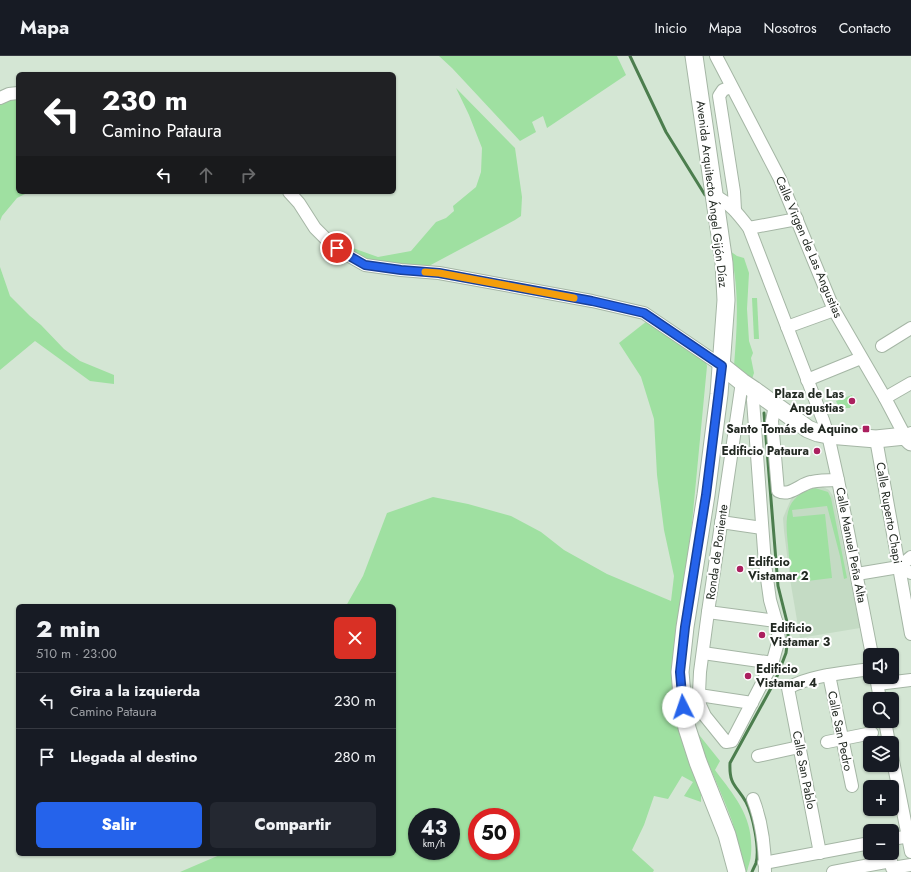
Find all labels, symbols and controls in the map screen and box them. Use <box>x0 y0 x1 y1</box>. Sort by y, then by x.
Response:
text: Mapa <box>20 14 69 41</box>
text: Inicio <box>654 18 687 38</box>
text: Mapa <box>709 18 742 38</box>
text: Nosotros <box>764 18 817 38</box>
text: Contacto <box>839 18 891 38</box>
text: 230 m <box>102 80 188 121</box>
icon: left <box>36 88 88 140</box>
street label: Avenida Arquitecto Ángel Gijón Díaz <box>692 99 732 289</box>
text: Camino Pataura <box>102 118 222 144</box>
icon: left <box>153 164 175 186</box>
icon: ahead <box>195 164 217 186</box>
icon: right <box>237 164 259 186</box>
street label: Calle Virgen de Las Angustias <box>771 173 847 321</box>
pin <box>320 231 354 265</box>
icon: arrive <box>326 237 348 259</box>
place label: Plaza de Las Angustias <box>774 385 845 417</box>
marker: Plaza de Las Angustias <box>847 396 857 406</box>
place label: Santo Tomás de Aquino <box>726 420 858 438</box>
marker: Santo Tomás de Aquino <box>861 424 871 434</box>
place label: Edificio Pataura <box>722 442 809 460</box>
marker: Edificio Pataura <box>812 446 822 456</box>
street label: Calle Ruperto Chapi <box>871 461 907 565</box>
street label: Calle Manuel Peña Alta <box>831 486 871 605</box>
street label: Ronda de Poniente <box>701 503 733 601</box>
place label: Edificio Vistamar 2 <box>747 553 809 585</box>
marker: Edificio Vistamar 2 <box>735 564 745 574</box>
text: 2 min <box>36 611 100 646</box>
button: close <box>334 617 376 659</box>
place label: Edificio Vistamar 3 <box>769 619 831 651</box>
marker: Edificio Vistamar 3 <box>757 630 767 640</box>
text: 510 m · 23:00 <box>36 644 117 663</box>
map controls <box>863 648 899 860</box>
button: sound <box>863 648 899 684</box>
place label: Edificio Vistamar 4 <box>755 660 817 692</box>
marker: Edificio Vistamar 4 <box>743 671 753 681</box>
text: Gira a la izquierda <box>70 680 200 702</box>
position arrow <box>662 686 704 728</box>
street label: Calle San Pedro <box>823 689 857 773</box>
icon: left <box>36 690 58 712</box>
text: 230 m <box>334 690 376 712</box>
button: search <box>863 692 899 728</box>
text: Camino Pataura <box>70 702 156 721</box>
street label: Calle San Pablo <box>788 729 821 811</box>
button: layers <box>863 736 899 772</box>
icon: arrive <box>36 746 58 768</box>
text: Llegada al destino <box>70 746 197 768</box>
text: 280 m <box>334 746 376 768</box>
button: + <box>863 780 899 816</box>
button: Salir <box>36 802 202 848</box>
button: Compartir <box>210 802 376 848</box>
speed limit sign: 50 <box>468 808 520 860</box>
text: 43 <box>421 814 447 843</box>
button: − <box>863 824 899 860</box>
text: km/h <box>423 836 445 851</box>

